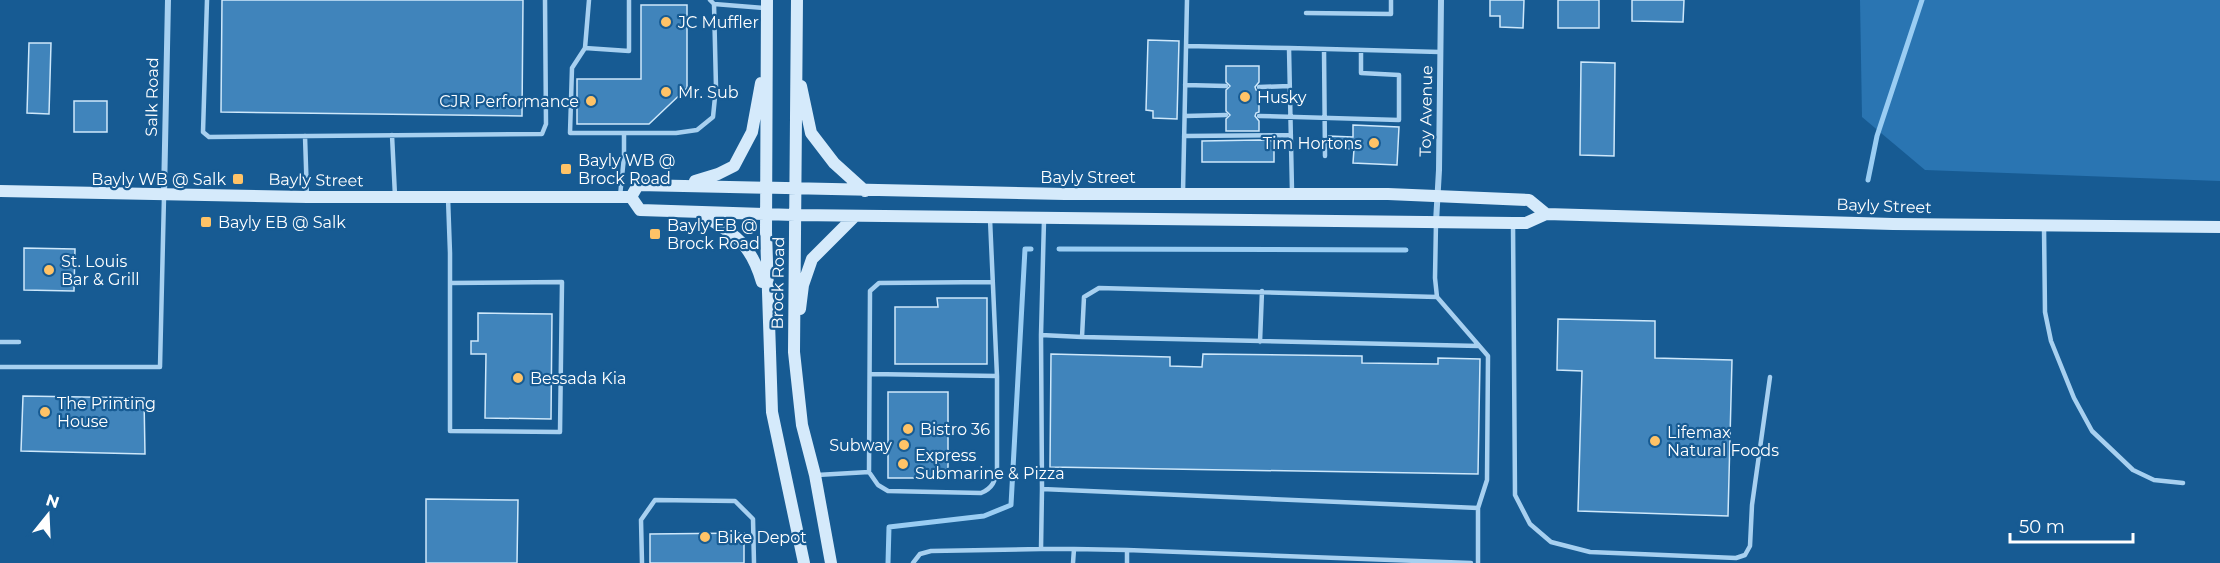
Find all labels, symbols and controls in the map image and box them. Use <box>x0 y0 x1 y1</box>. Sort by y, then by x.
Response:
place label: JC Muffler <box>677 13 759 32</box>
marker: JC Muffler <box>659 15 673 29</box>
street label: Salk Road <box>142 57 162 137</box>
street label: Toy Avenue <box>1416 65 1436 157</box>
place label: Mr. Sub <box>678 83 739 102</box>
marker: Mr. Sub <box>659 85 673 99</box>
place label: Husky <box>1257 88 1307 107</box>
marker: Husky <box>1238 90 1252 104</box>
place label: CJR Performance <box>439 92 579 111</box>
marker: CJR Performance <box>584 94 598 108</box>
place label: Tim Hortons <box>1263 134 1362 153</box>
marker: Tim Hortons <box>1367 136 1381 150</box>
place label: Bayly WB @ Brock Road <box>578 151 675 188</box>
marker: Bayly WB @ Brock Road <box>559 162 573 176</box>
street label: Bayly Street <box>1040 168 1136 187</box>
place label: Bayly WB @ Salk <box>91 170 226 189</box>
street label: Bayly Street <box>268 170 364 190</box>
marker: Bayly WB @ Salk <box>231 172 245 186</box>
street label: Bayly Street <box>1836 195 1932 217</box>
place label: Bayly EB @ Salk <box>218 213 346 232</box>
marker: Bayly EB @ Salk <box>199 215 213 229</box>
place label: Bayly EB @ Brock Road <box>667 216 760 253</box>
marker: Bayly EB @ Brock Road <box>648 227 662 241</box>
street label: Brock Road <box>768 236 788 330</box>
place label: St. Louis Bar & Grill <box>61 252 140 289</box>
marker: St. Louis Bar & Grill <box>42 263 56 277</box>
place label: Bessada Kia <box>530 369 626 388</box>
marker: Bessada Kia <box>511 371 525 385</box>
place label: The Printing House <box>57 394 156 431</box>
marker: The Printing House <box>38 405 52 419</box>
place label: Bistro 36 <box>920 420 990 439</box>
marker: Bistro 36 <box>901 422 915 436</box>
place label: Lifemax Natural Foods <box>1667 423 1779 460</box>
marker: Lifemax Natural Foods <box>1648 434 1662 448</box>
place label: Subway <box>829 436 892 455</box>
marker: Subway <box>897 438 911 452</box>
place label: Express Submarine & Pizza <box>915 446 1065 483</box>
marker: Express Submarine & Pizza <box>896 457 910 471</box>
north arrow <box>18 485 78 545</box>
text: N <box>43 490 62 512</box>
scale bar <box>2010 506 2133 544</box>
text: 50 m <box>2019 516 2065 538</box>
place label: Bike Depot <box>717 528 807 547</box>
marker: Bike Depot <box>698 530 712 544</box>

